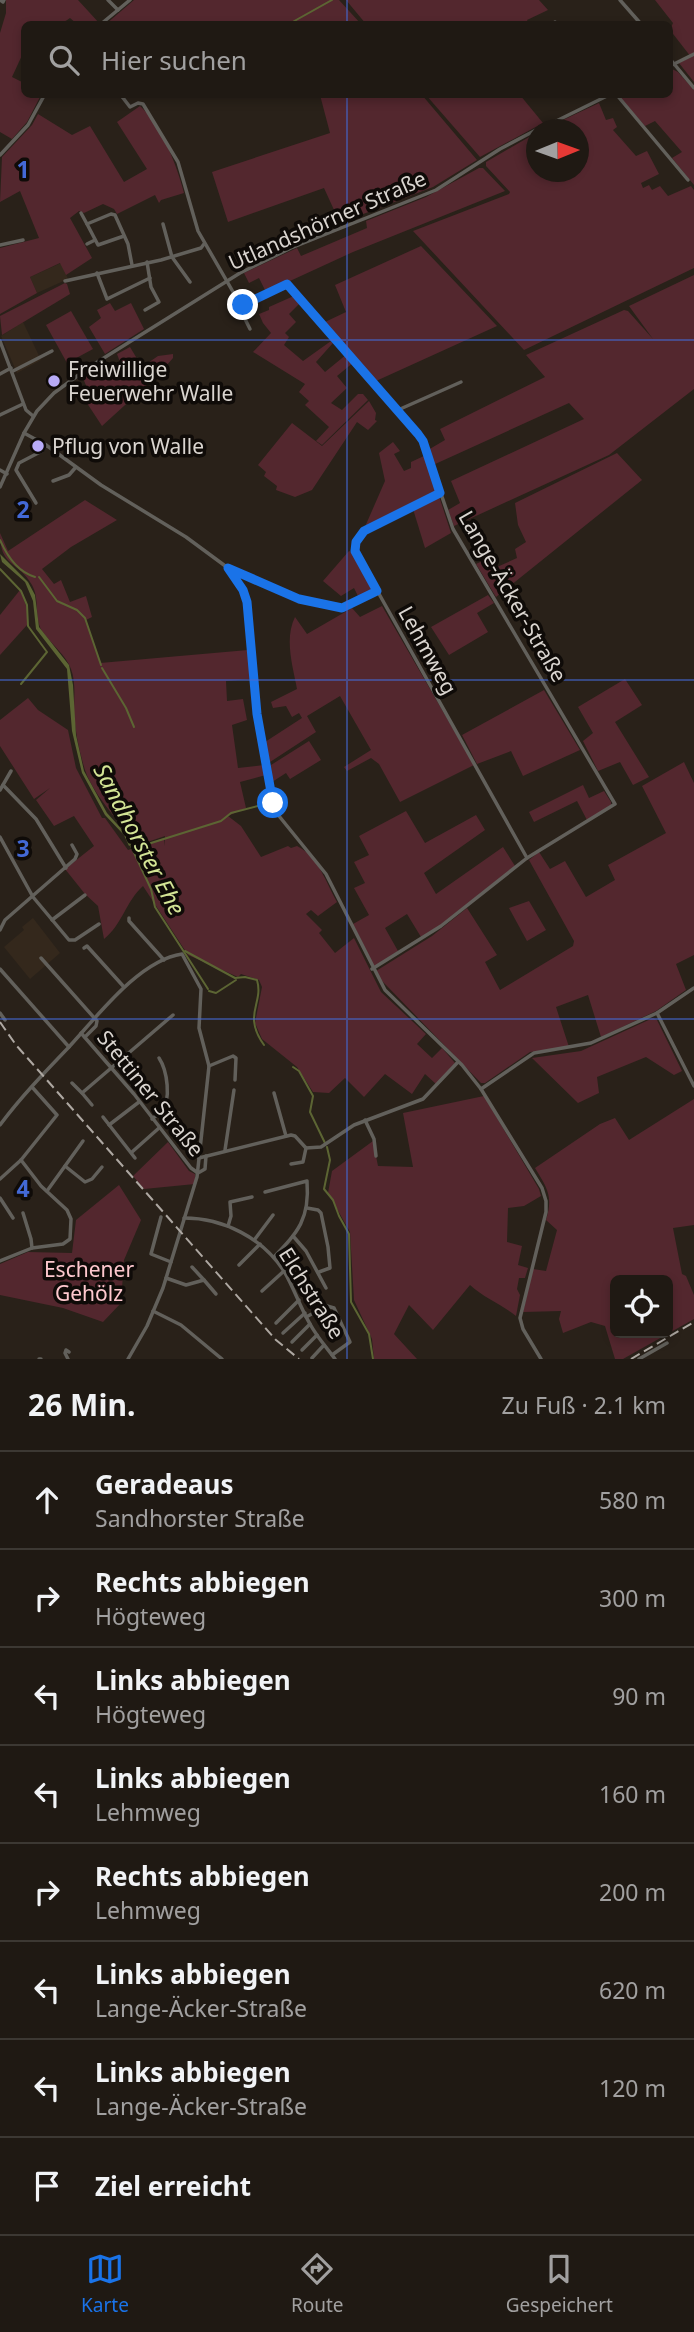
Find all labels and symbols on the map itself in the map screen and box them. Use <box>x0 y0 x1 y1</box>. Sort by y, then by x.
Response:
north arrow <box>526 119 589 182</box>
text: 1 <box>16 153 30 185</box>
street label: Utlandshörner Straße <box>224 164 430 276</box>
route end <box>227 289 258 320</box>
place label: Freiwillige Feuerwehr Walle <box>68 355 233 407</box>
marker: Freiwillige Feuerwehr Walle <box>46 373 62 389</box>
place label: Pflug von Walle <box>52 432 204 460</box>
marker: Pflug von Walle <box>30 438 46 454</box>
text: 2 <box>16 493 30 525</box>
street label: Lange-Äcker-Straße <box>452 505 574 687</box>
street label: Lehmweg <box>392 601 464 699</box>
water label: Sandhorster Ehe <box>87 758 193 920</box>
route start <box>257 787 288 818</box>
text: 3 <box>16 832 30 864</box>
street label: Stettiner Straße <box>91 1024 211 1162</box>
text: 4 <box>16 1172 30 1204</box>
street label: Elchstraße <box>273 1242 351 1344</box>
park label: Eschener Gehölz <box>44 1255 134 1307</box>

